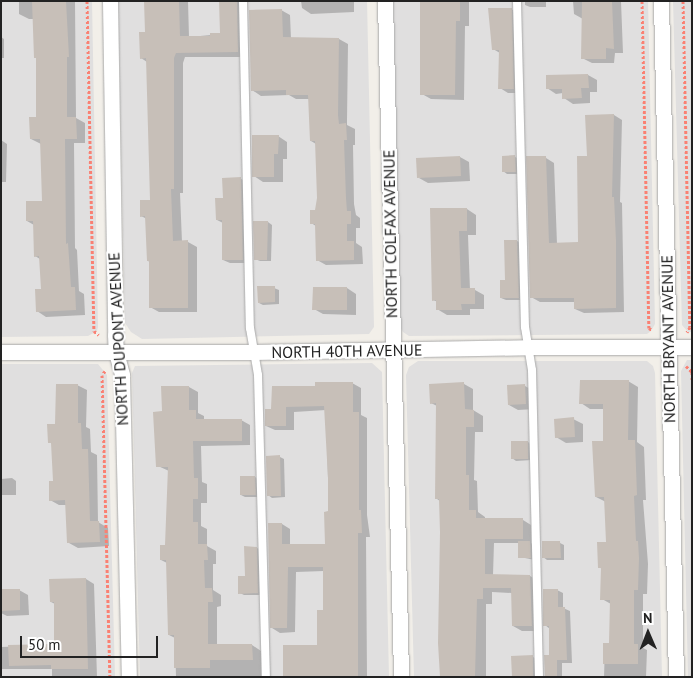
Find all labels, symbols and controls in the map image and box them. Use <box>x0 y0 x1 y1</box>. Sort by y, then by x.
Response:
street label: NORTH COLFAX AVENUE <box>379 149 401 319</box>
street label: NORTH DUPONT AVENUE <box>104 251 132 427</box>
street label: NORTH BRYANT AVENUE <box>657 254 679 424</box>
street label: NORTH 40TH AVENUE <box>271 340 423 362</box>
north arrow <box>623 608 673 658</box>
text: N <box>643 609 652 627</box>
scale bar <box>22 626 160 658</box>
text: 50 m <box>28 635 61 654</box>

